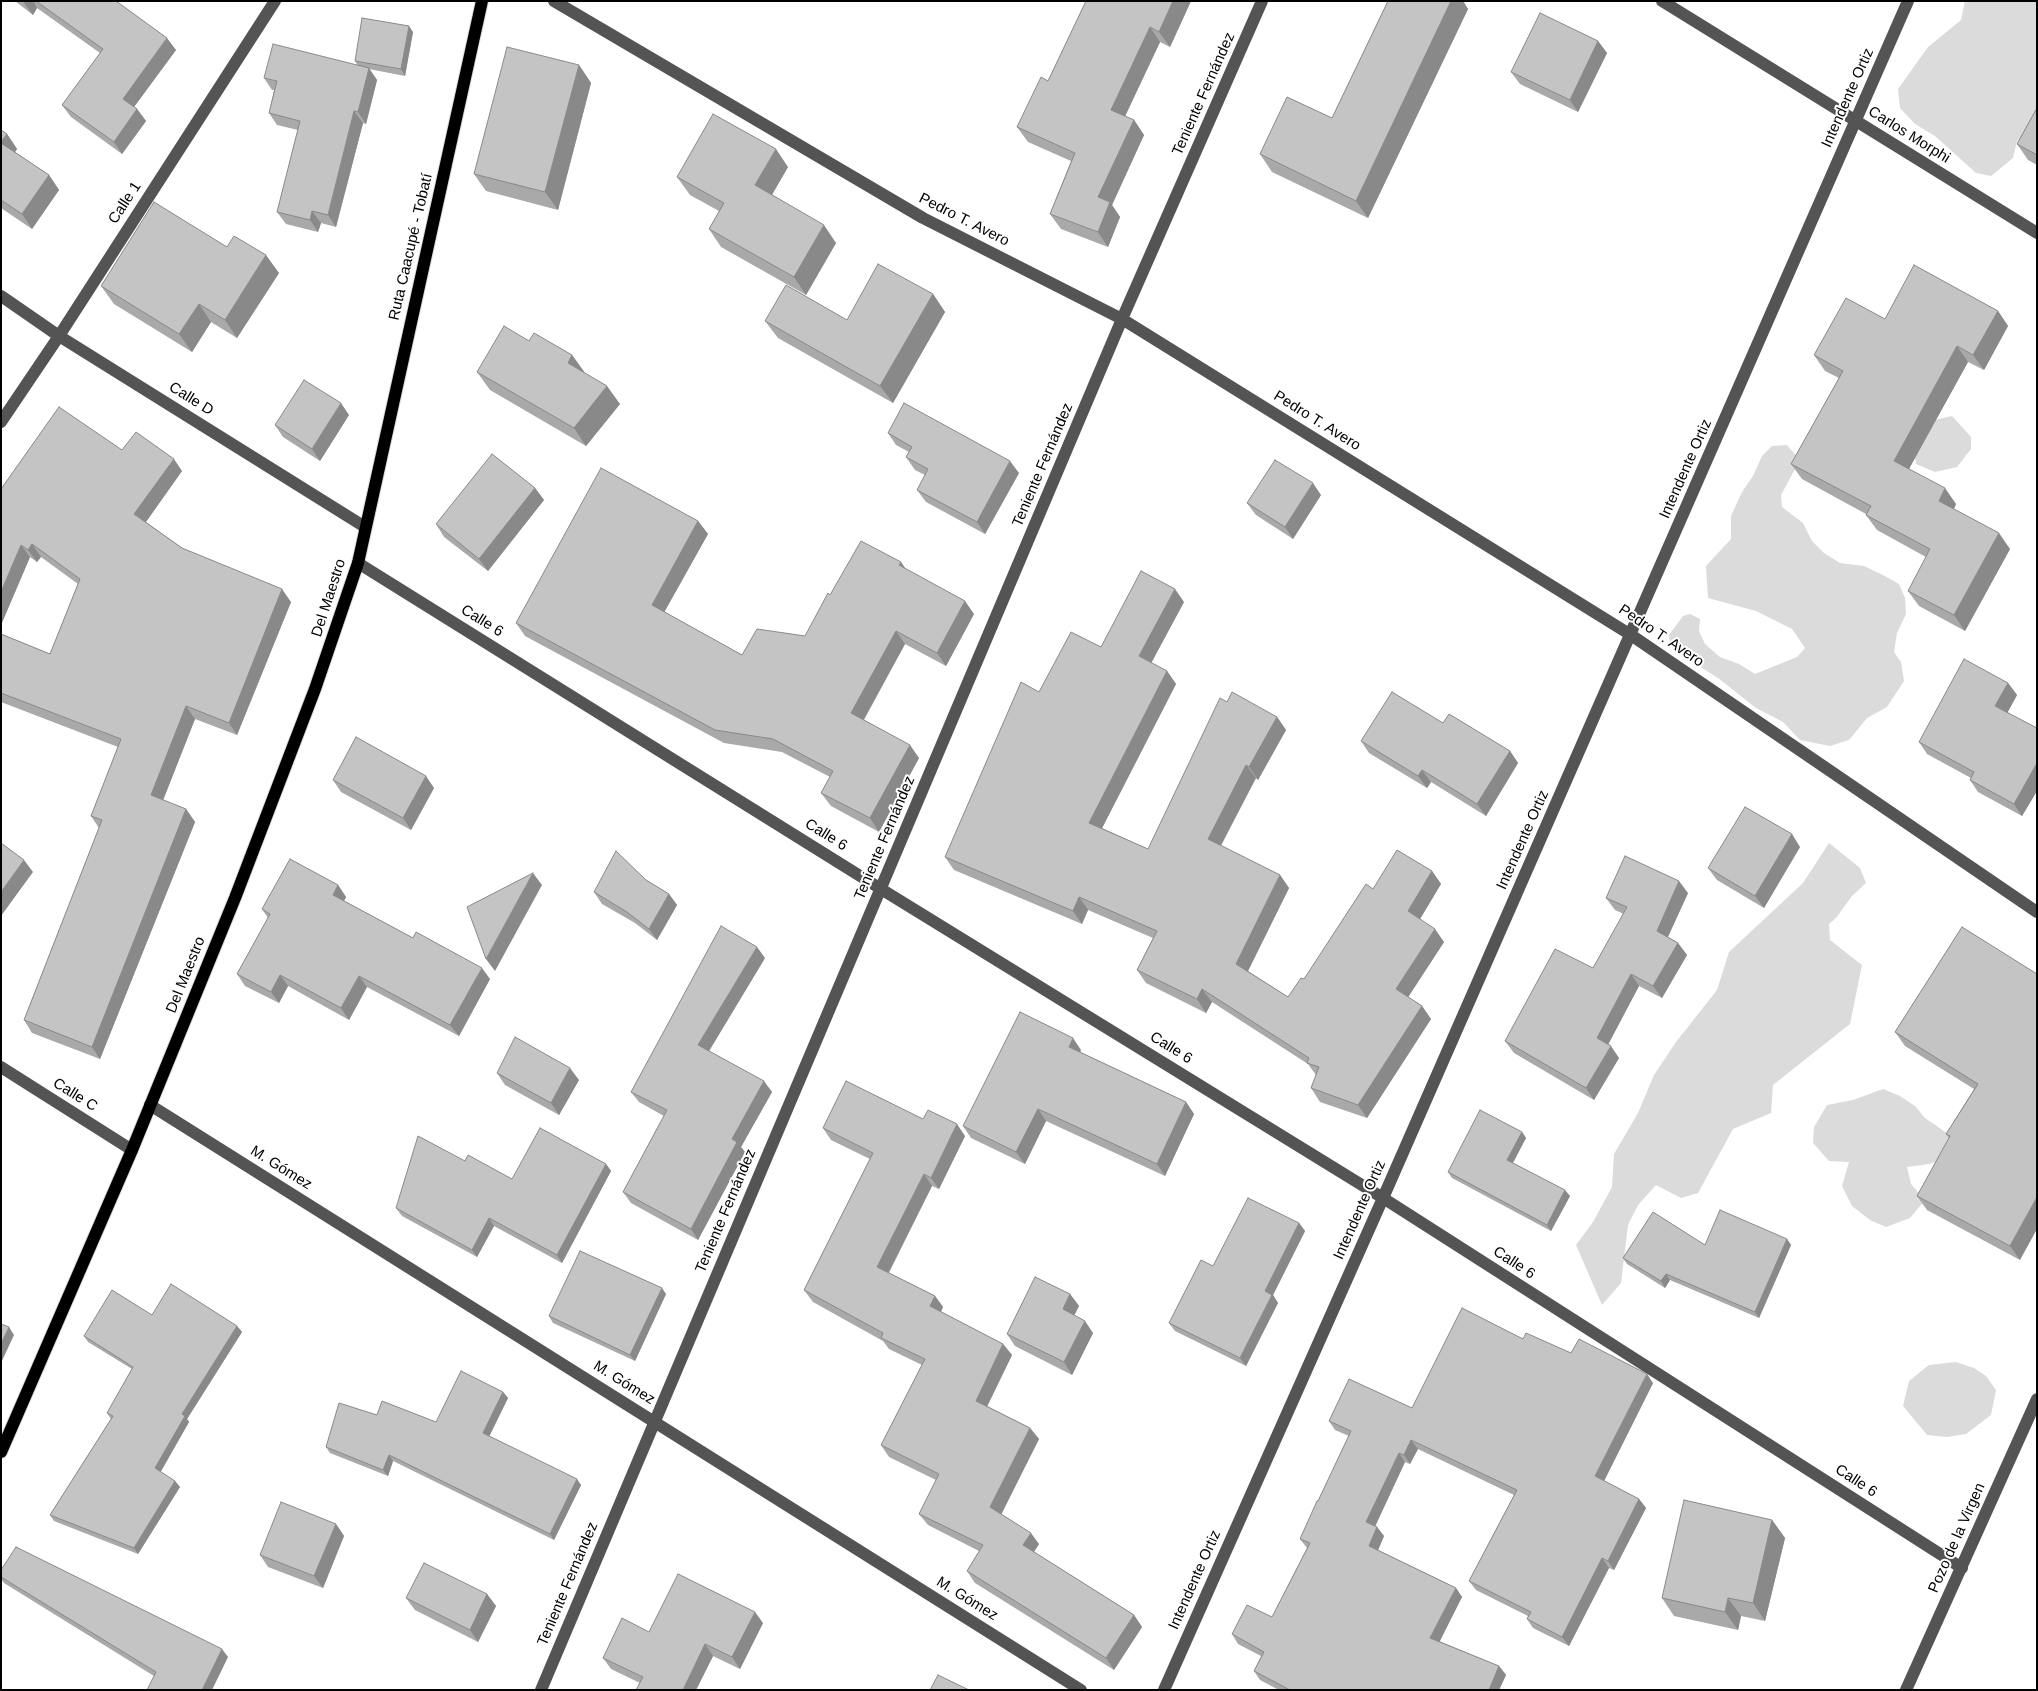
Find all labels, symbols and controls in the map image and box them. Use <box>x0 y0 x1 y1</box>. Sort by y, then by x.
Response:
street label: Teniente Fernández <box>1169 30 1239 158</box>
street label: Intendente Ortiz <box>1818 46 1878 150</box>
street label: Carlos Morphi <box>1865 103 1953 167</box>
street label: Ruta Caacupé - Tobatí <box>385 172 437 322</box>
street label: Calle 1 <box>105 179 145 227</box>
street label: Pedro T. Avero <box>916 190 1012 250</box>
street label: Calle D <box>165 378 217 420</box>
street label: Pedro T. Avero <box>1270 387 1364 455</box>
street label: Teniente Fernández <box>1009 400 1077 530</box>
street label: Intendente Ortiz <box>1656 417 1716 521</box>
street label: Del Maestro <box>308 557 350 639</box>
street label: Calle 6 <box>457 601 507 641</box>
street label: Pedro T. Avero <box>1615 601 1707 671</box>
street label: Teniente Fernández <box>851 773 919 903</box>
street label: Intendente Ortiz <box>1493 788 1553 892</box>
street label: Calle 6 <box>801 815 851 855</box>
street label: Del Maestro <box>163 934 209 1016</box>
street label: Calle 6 <box>1146 1028 1196 1068</box>
street label: Calle C <box>49 1074 101 1116</box>
street label: M. Gómez <box>247 1142 315 1194</box>
street label: Teniente Fernández <box>692 1146 760 1276</box>
street label: Intendente Ortiz <box>1330 1158 1390 1262</box>
street label: Calle 6 <box>1490 1243 1538 1283</box>
street label: M. Gómez <box>590 1357 658 1409</box>
street label: Calle 6 <box>1832 1461 1880 1501</box>
street label: Pozo de la Virgen <box>1925 1480 1989 1596</box>
street label: Teniente Fernández <box>534 1519 602 1649</box>
street label: Intendente Ortiz <box>1165 1528 1225 1632</box>
street label: M. Gómez <box>933 1573 1001 1625</box>

